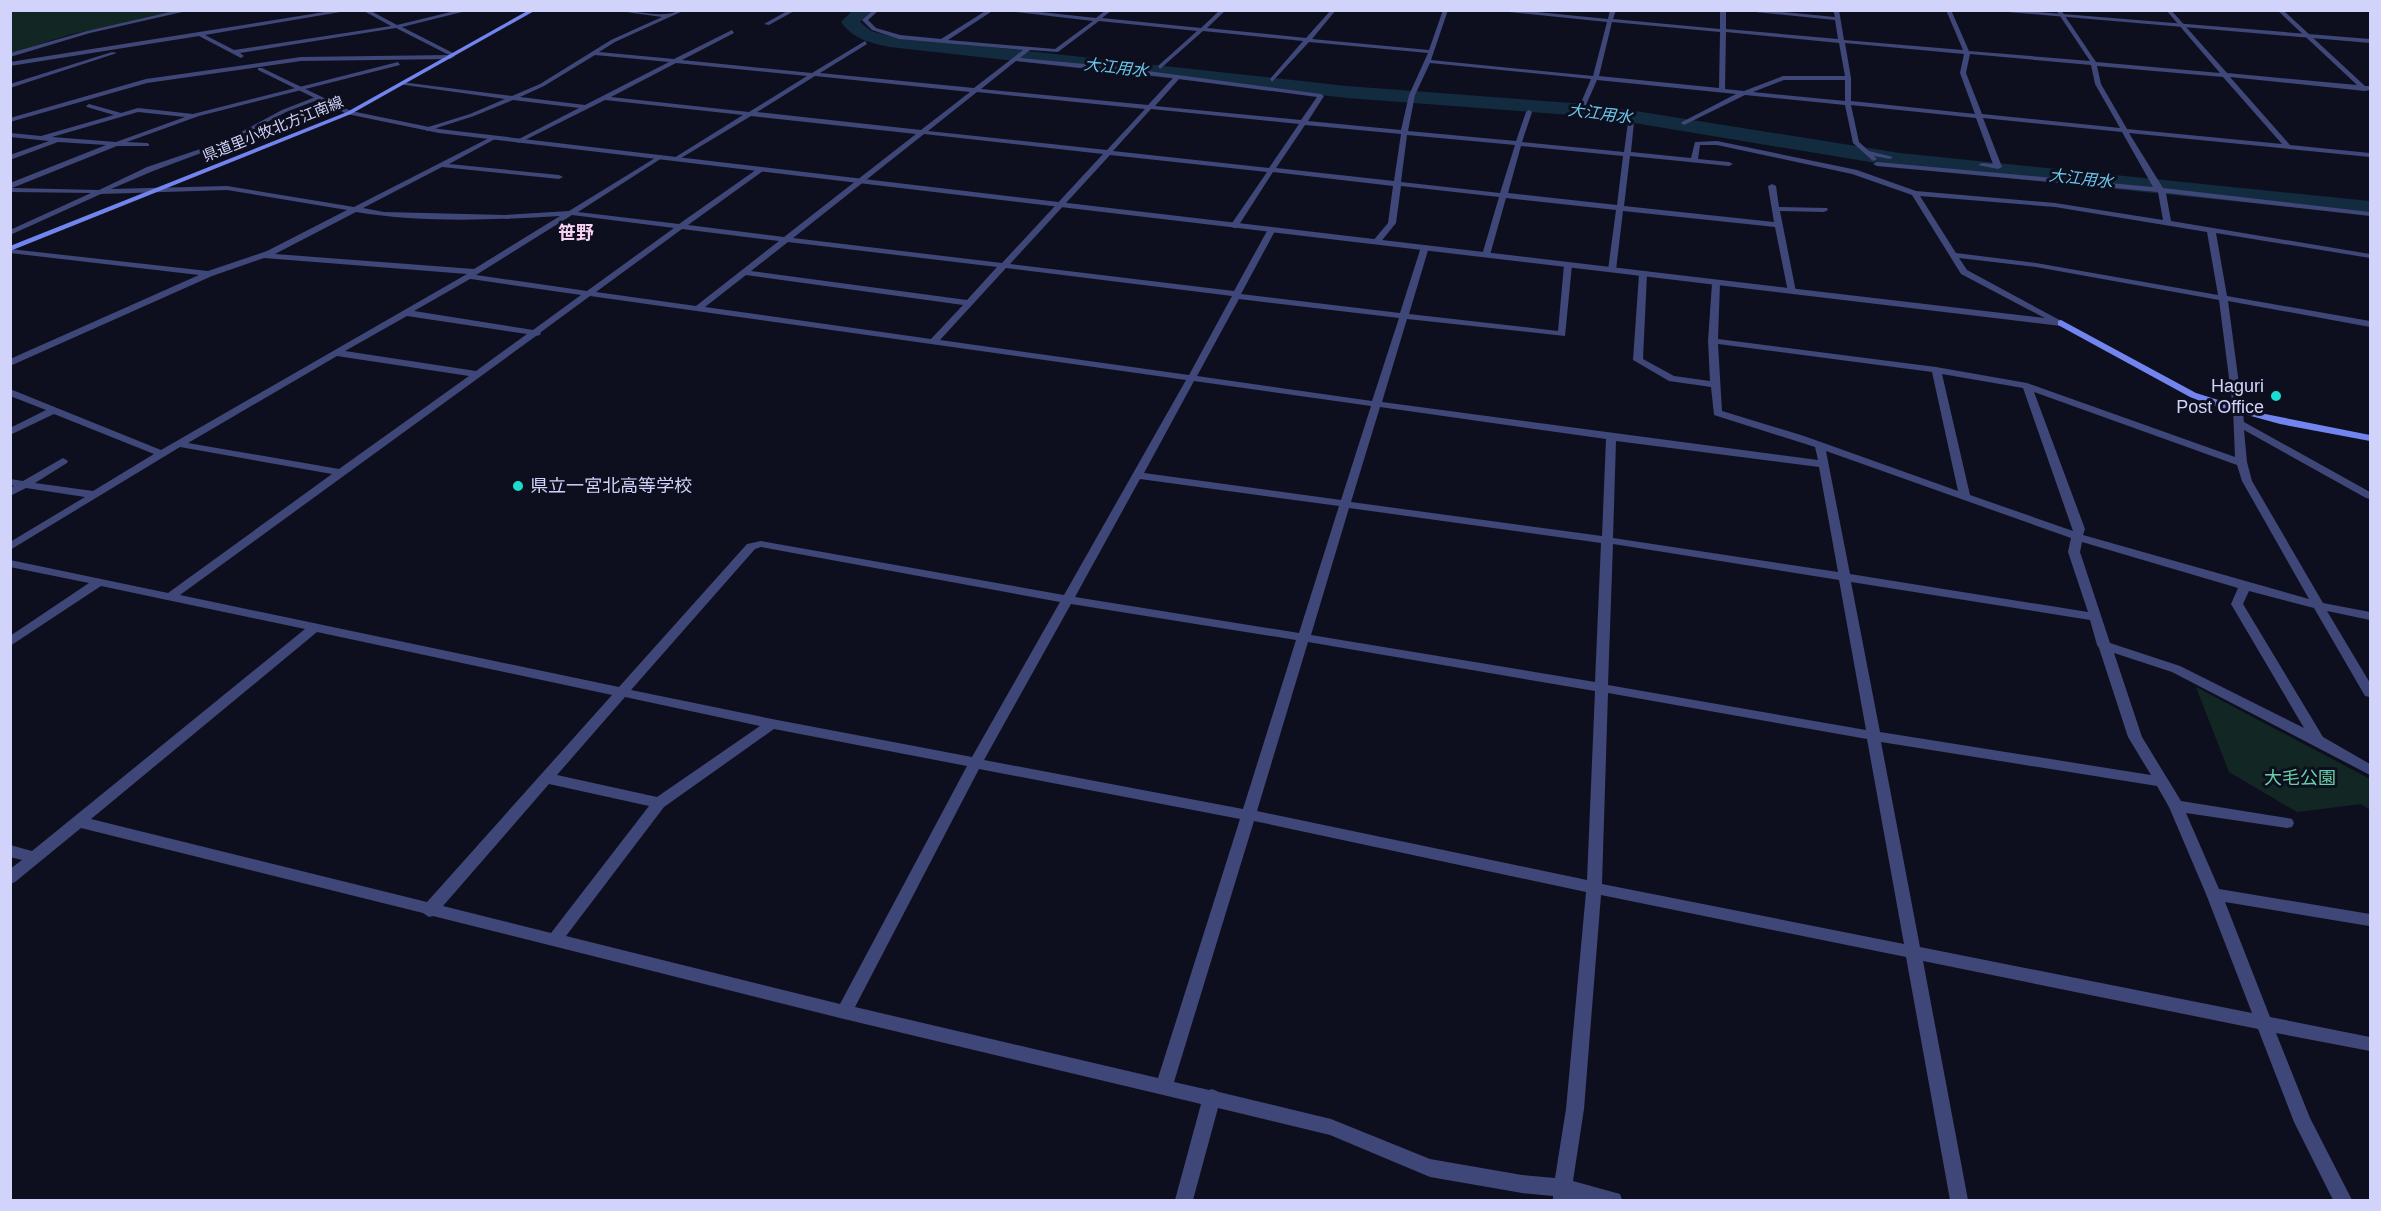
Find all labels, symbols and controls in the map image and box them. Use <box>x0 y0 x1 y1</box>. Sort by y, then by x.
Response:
water label: 大江用水 <box>1083 56 1151 80</box>
street label: 県道里小牧北方江南線 <box>200 93 346 165</box>
water label: 大江用水 <box>1567 101 1635 126</box>
water label: 大江用水 <box>2048 167 2116 191</box>
district label: 笹野 <box>558 223 594 243</box>
place label: Haguri Post Office <box>2176 376 2264 417</box>
marker: Haguri Post Office <box>2269 389 2283 403</box>
place label: 県立一宮北高等学校 <box>530 476 692 496</box>
marker: 県立一宮北高等学校 <box>511 479 525 493</box>
park label: 大毛公園 <box>2264 768 2336 788</box>

